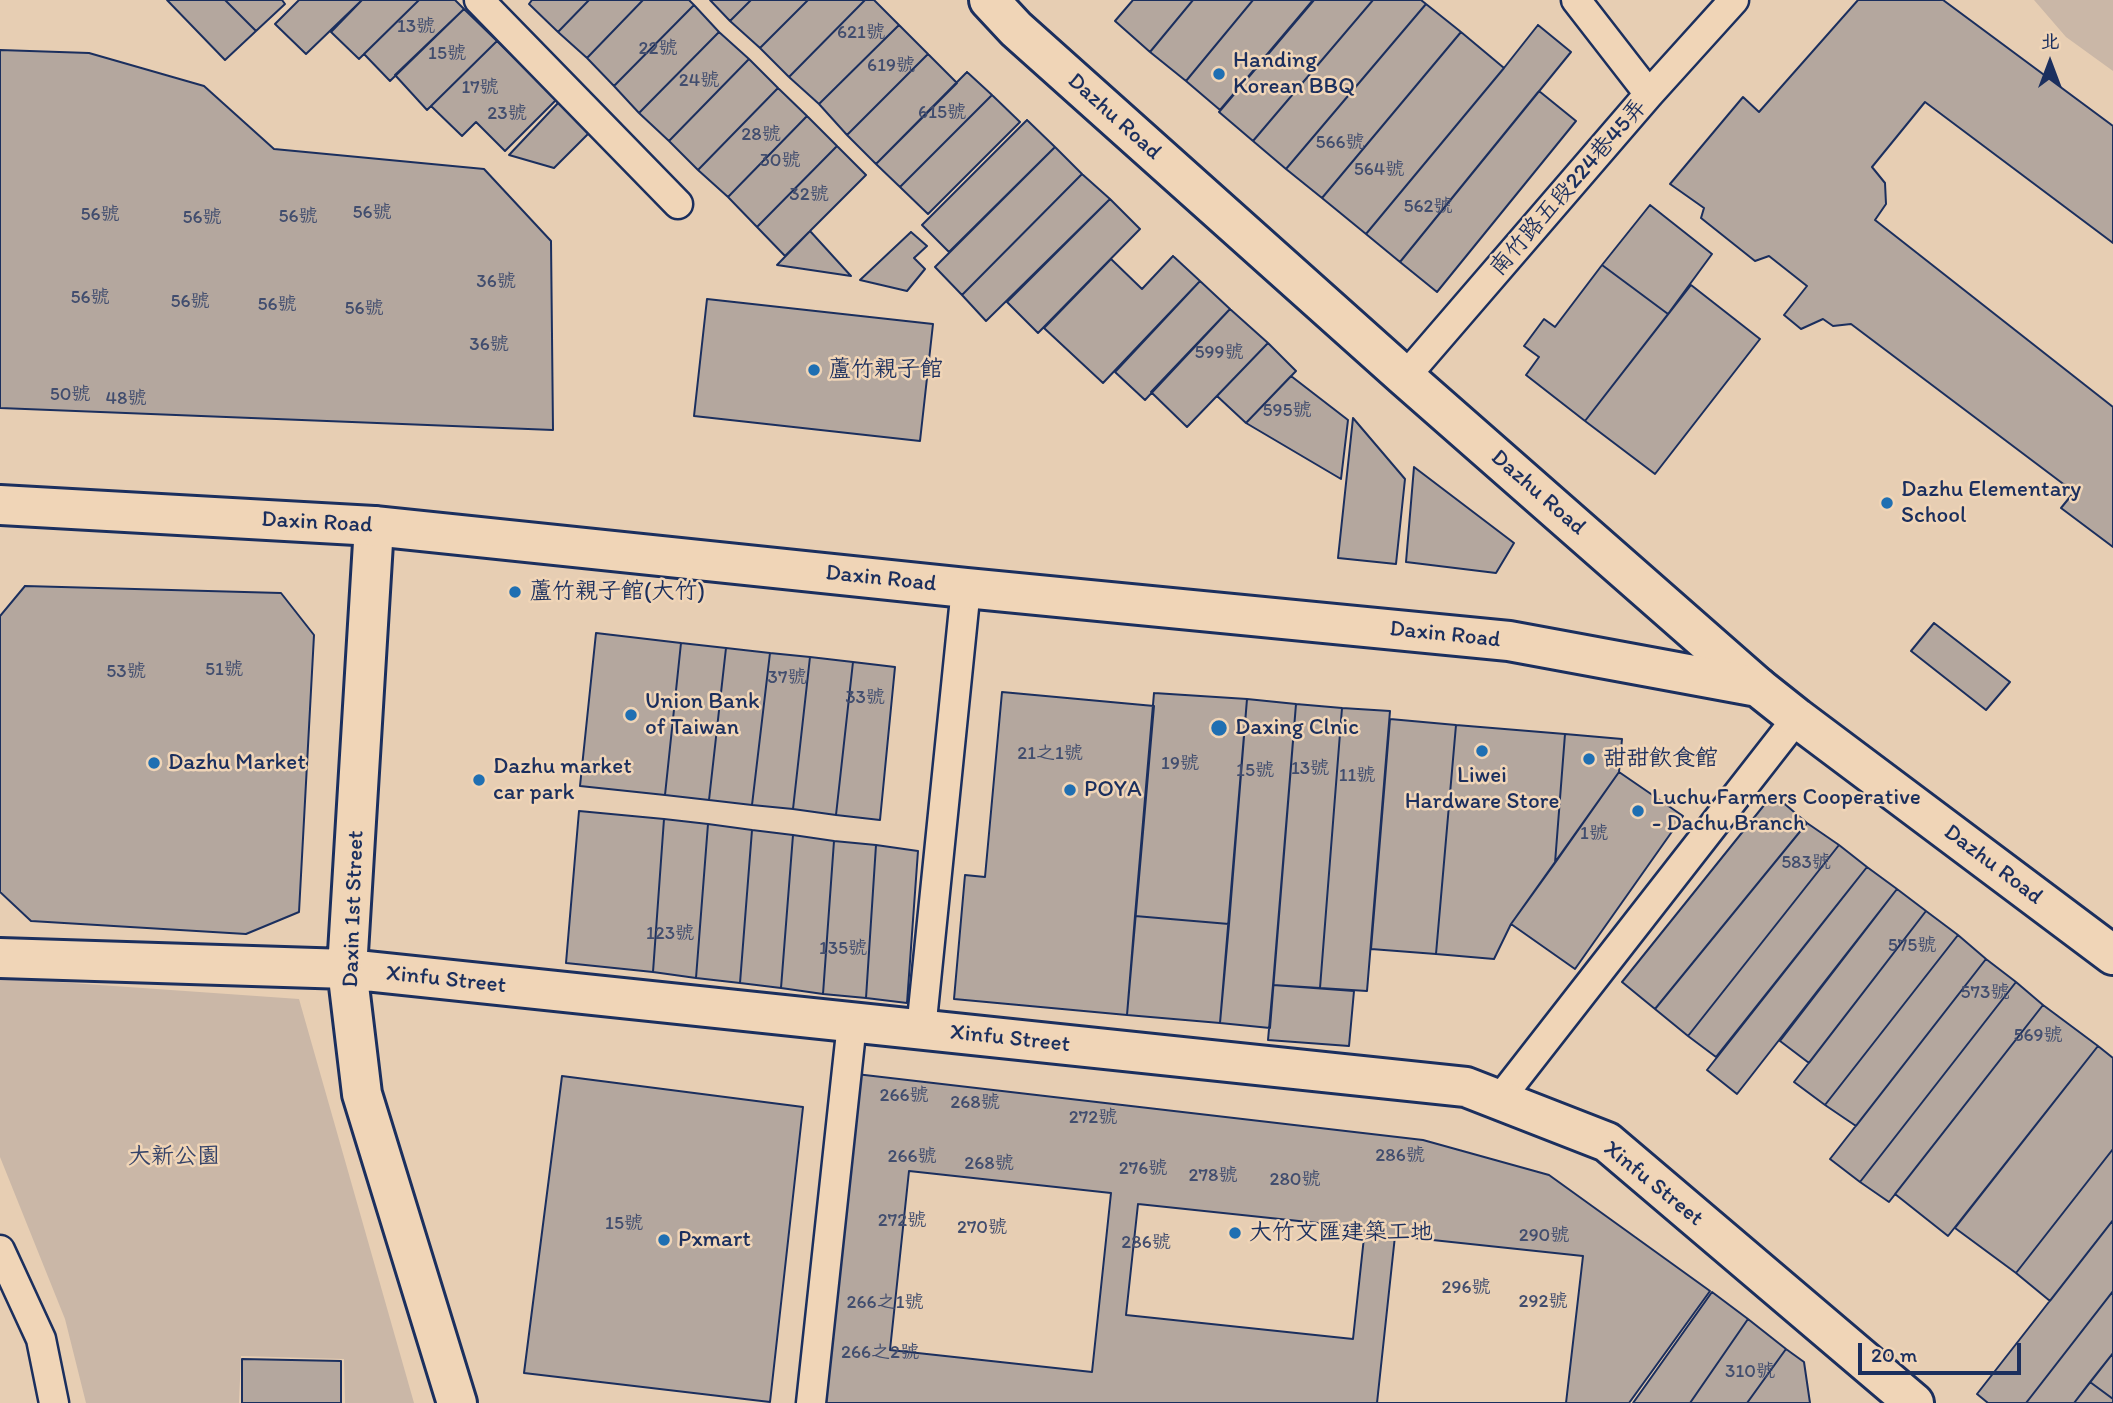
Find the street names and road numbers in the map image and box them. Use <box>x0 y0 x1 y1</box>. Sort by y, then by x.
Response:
street label: Dazhu Road <box>1061 68 1167 166</box>
street label: 南竹路五段224巷45弄 <box>1485 94 1653 282</box>
street label: Dazhu Road <box>1485 444 1591 542</box>
street label: Daxin Road <box>261 506 373 540</box>
street label: Daxin Road <box>824 559 938 599</box>
street label: Daxin Road <box>1388 615 1502 655</box>
street label: Dazhu Road <box>1938 819 2048 911</box>
street label: Daxin 1st Street <box>337 830 371 988</box>
street label: Xinfu Street <box>385 960 507 1000</box>
street label: Xinfu Street <box>949 1019 1071 1059</box>
street label: Xinfu Street <box>1597 1135 1709 1233</box>

